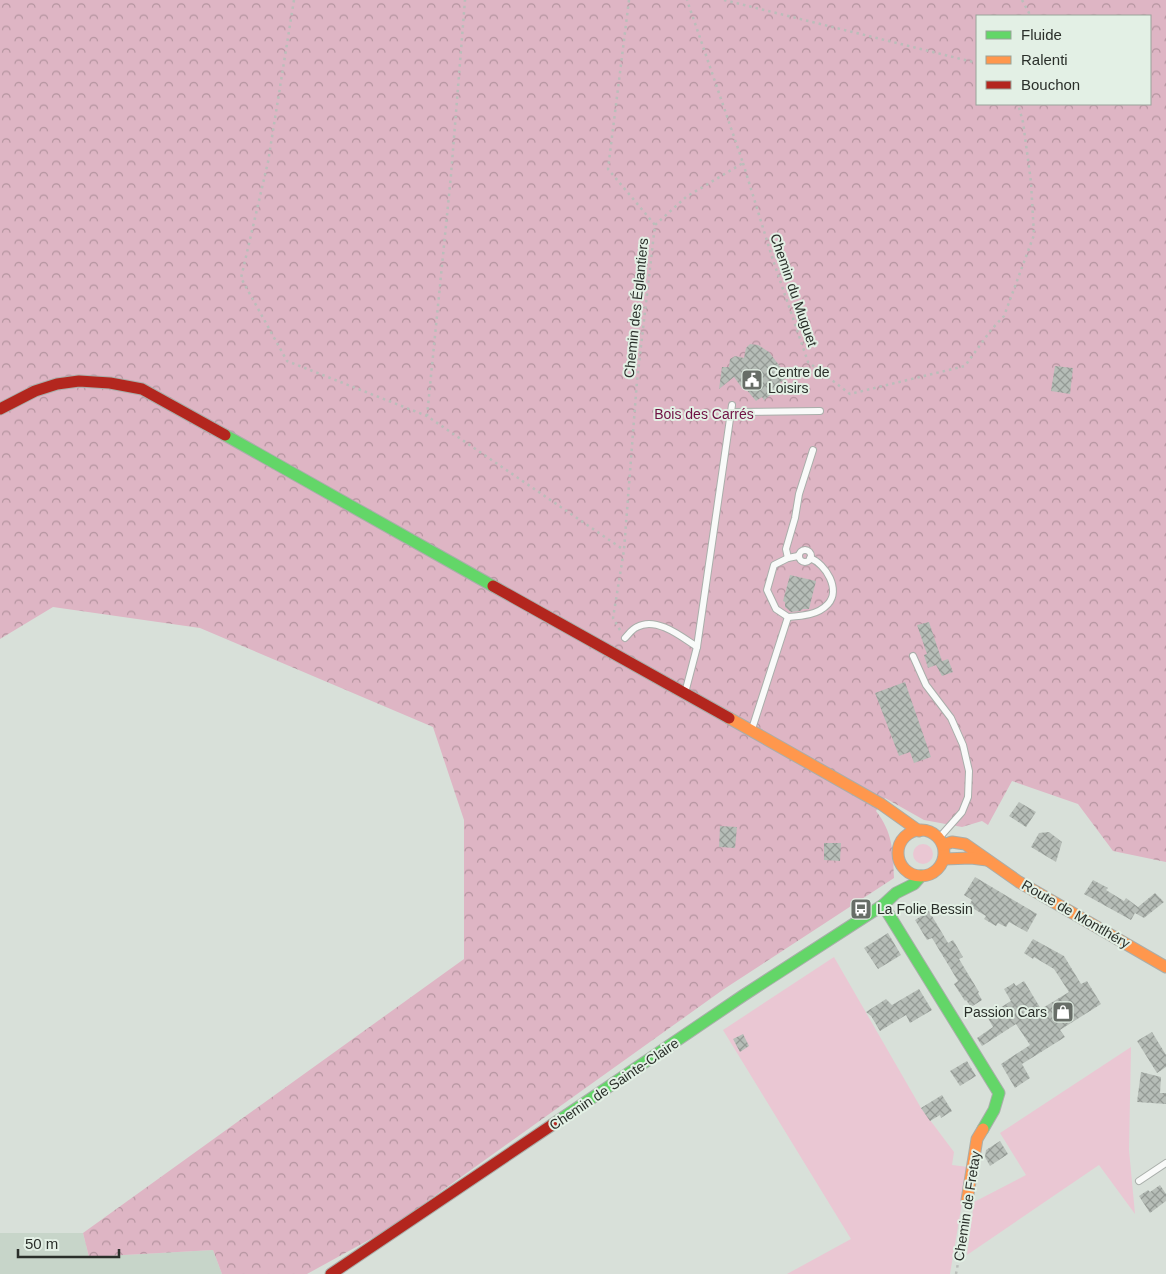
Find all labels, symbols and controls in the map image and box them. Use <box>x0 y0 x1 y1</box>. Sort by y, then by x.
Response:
legend <box>976 15 1151 105</box>
text: Fluide <box>1021 26 1062 43</box>
text: Ralenti <box>1021 51 1068 68</box>
text: Bouchon <box>1021 76 1080 93</box>
street label: Chemin du Muguet <box>767 231 821 349</box>
street label: Chemin des Églantiers <box>621 237 651 379</box>
place label: Centre de Loisirs <box>768 364 830 396</box>
public building icon: Centre de Loisirs <box>740 368 764 392</box>
park label: Bois des Carrés <box>654 406 754 422</box>
street label: Route de Montlhéry <box>1019 877 1133 951</box>
bus stop icon: La Folie Bessin <box>849 897 873 921</box>
place label: La Folie Bessin <box>877 901 973 917</box>
shop icon: Passion Cars <box>1051 1000 1075 1024</box>
place label: Passion Cars <box>964 1004 1047 1020</box>
street label: Chemin de Sainte-Claire <box>546 1035 682 1133</box>
street label: Chemin de Fretay <box>950 1150 984 1262</box>
scale bar <box>18 1226 119 1258</box>
text: 50 m <box>25 1235 58 1252</box>

